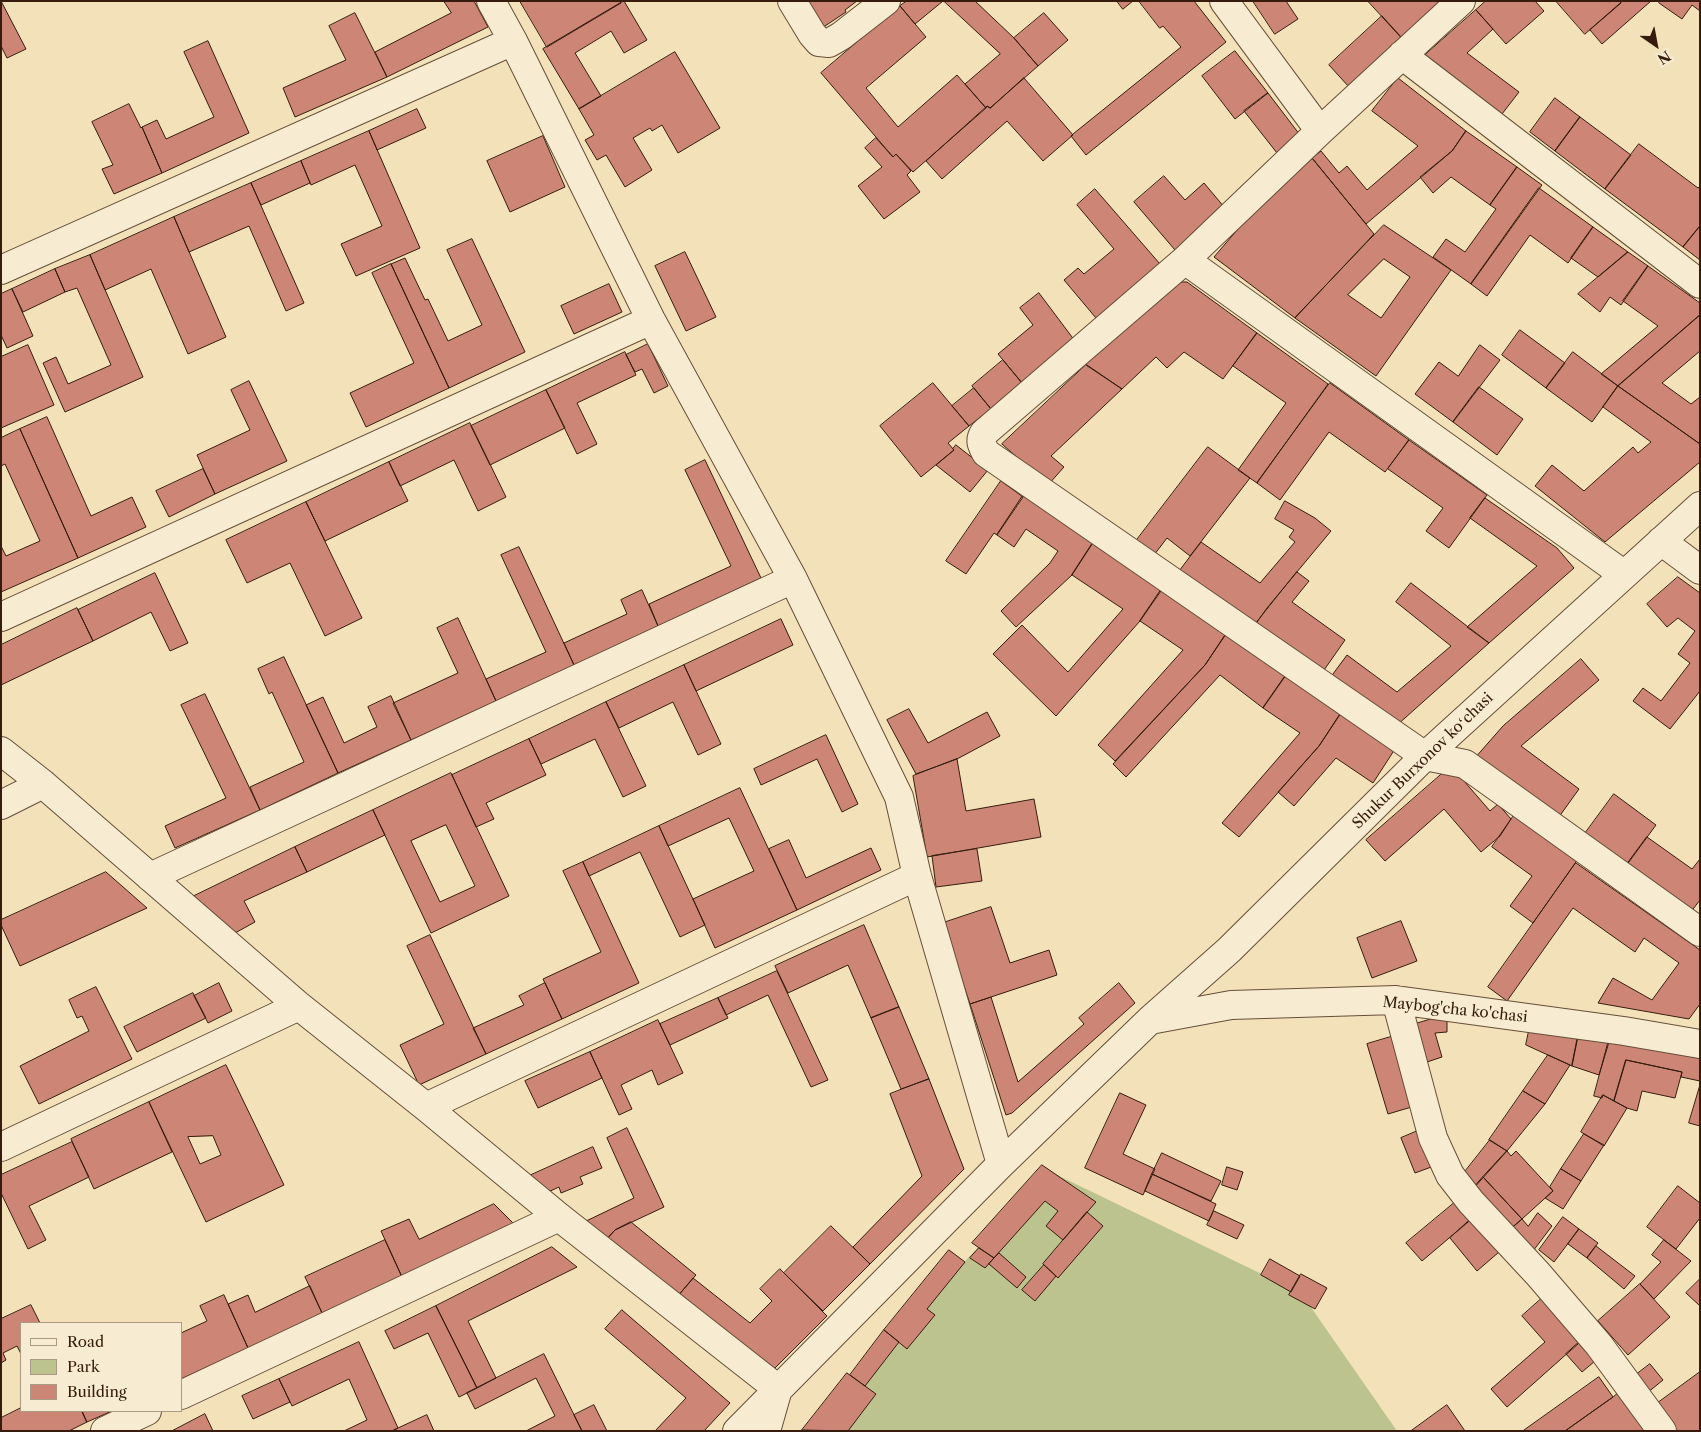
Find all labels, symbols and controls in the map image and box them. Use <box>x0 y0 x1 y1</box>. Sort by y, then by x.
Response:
north arrow <box>1631 20 1681 70</box>
text: N <box>1654 47 1674 68</box>
street label: Shukur Burxonov koʻchasi <box>1349 689 1497 833</box>
street label: Maybog'cha ko'chasi <box>1382 993 1528 1027</box>
legend <box>20 1322 182 1412</box>
text: Road <box>67 1332 104 1351</box>
text: Park <box>67 1357 100 1376</box>
text: Building <box>67 1382 127 1401</box>

